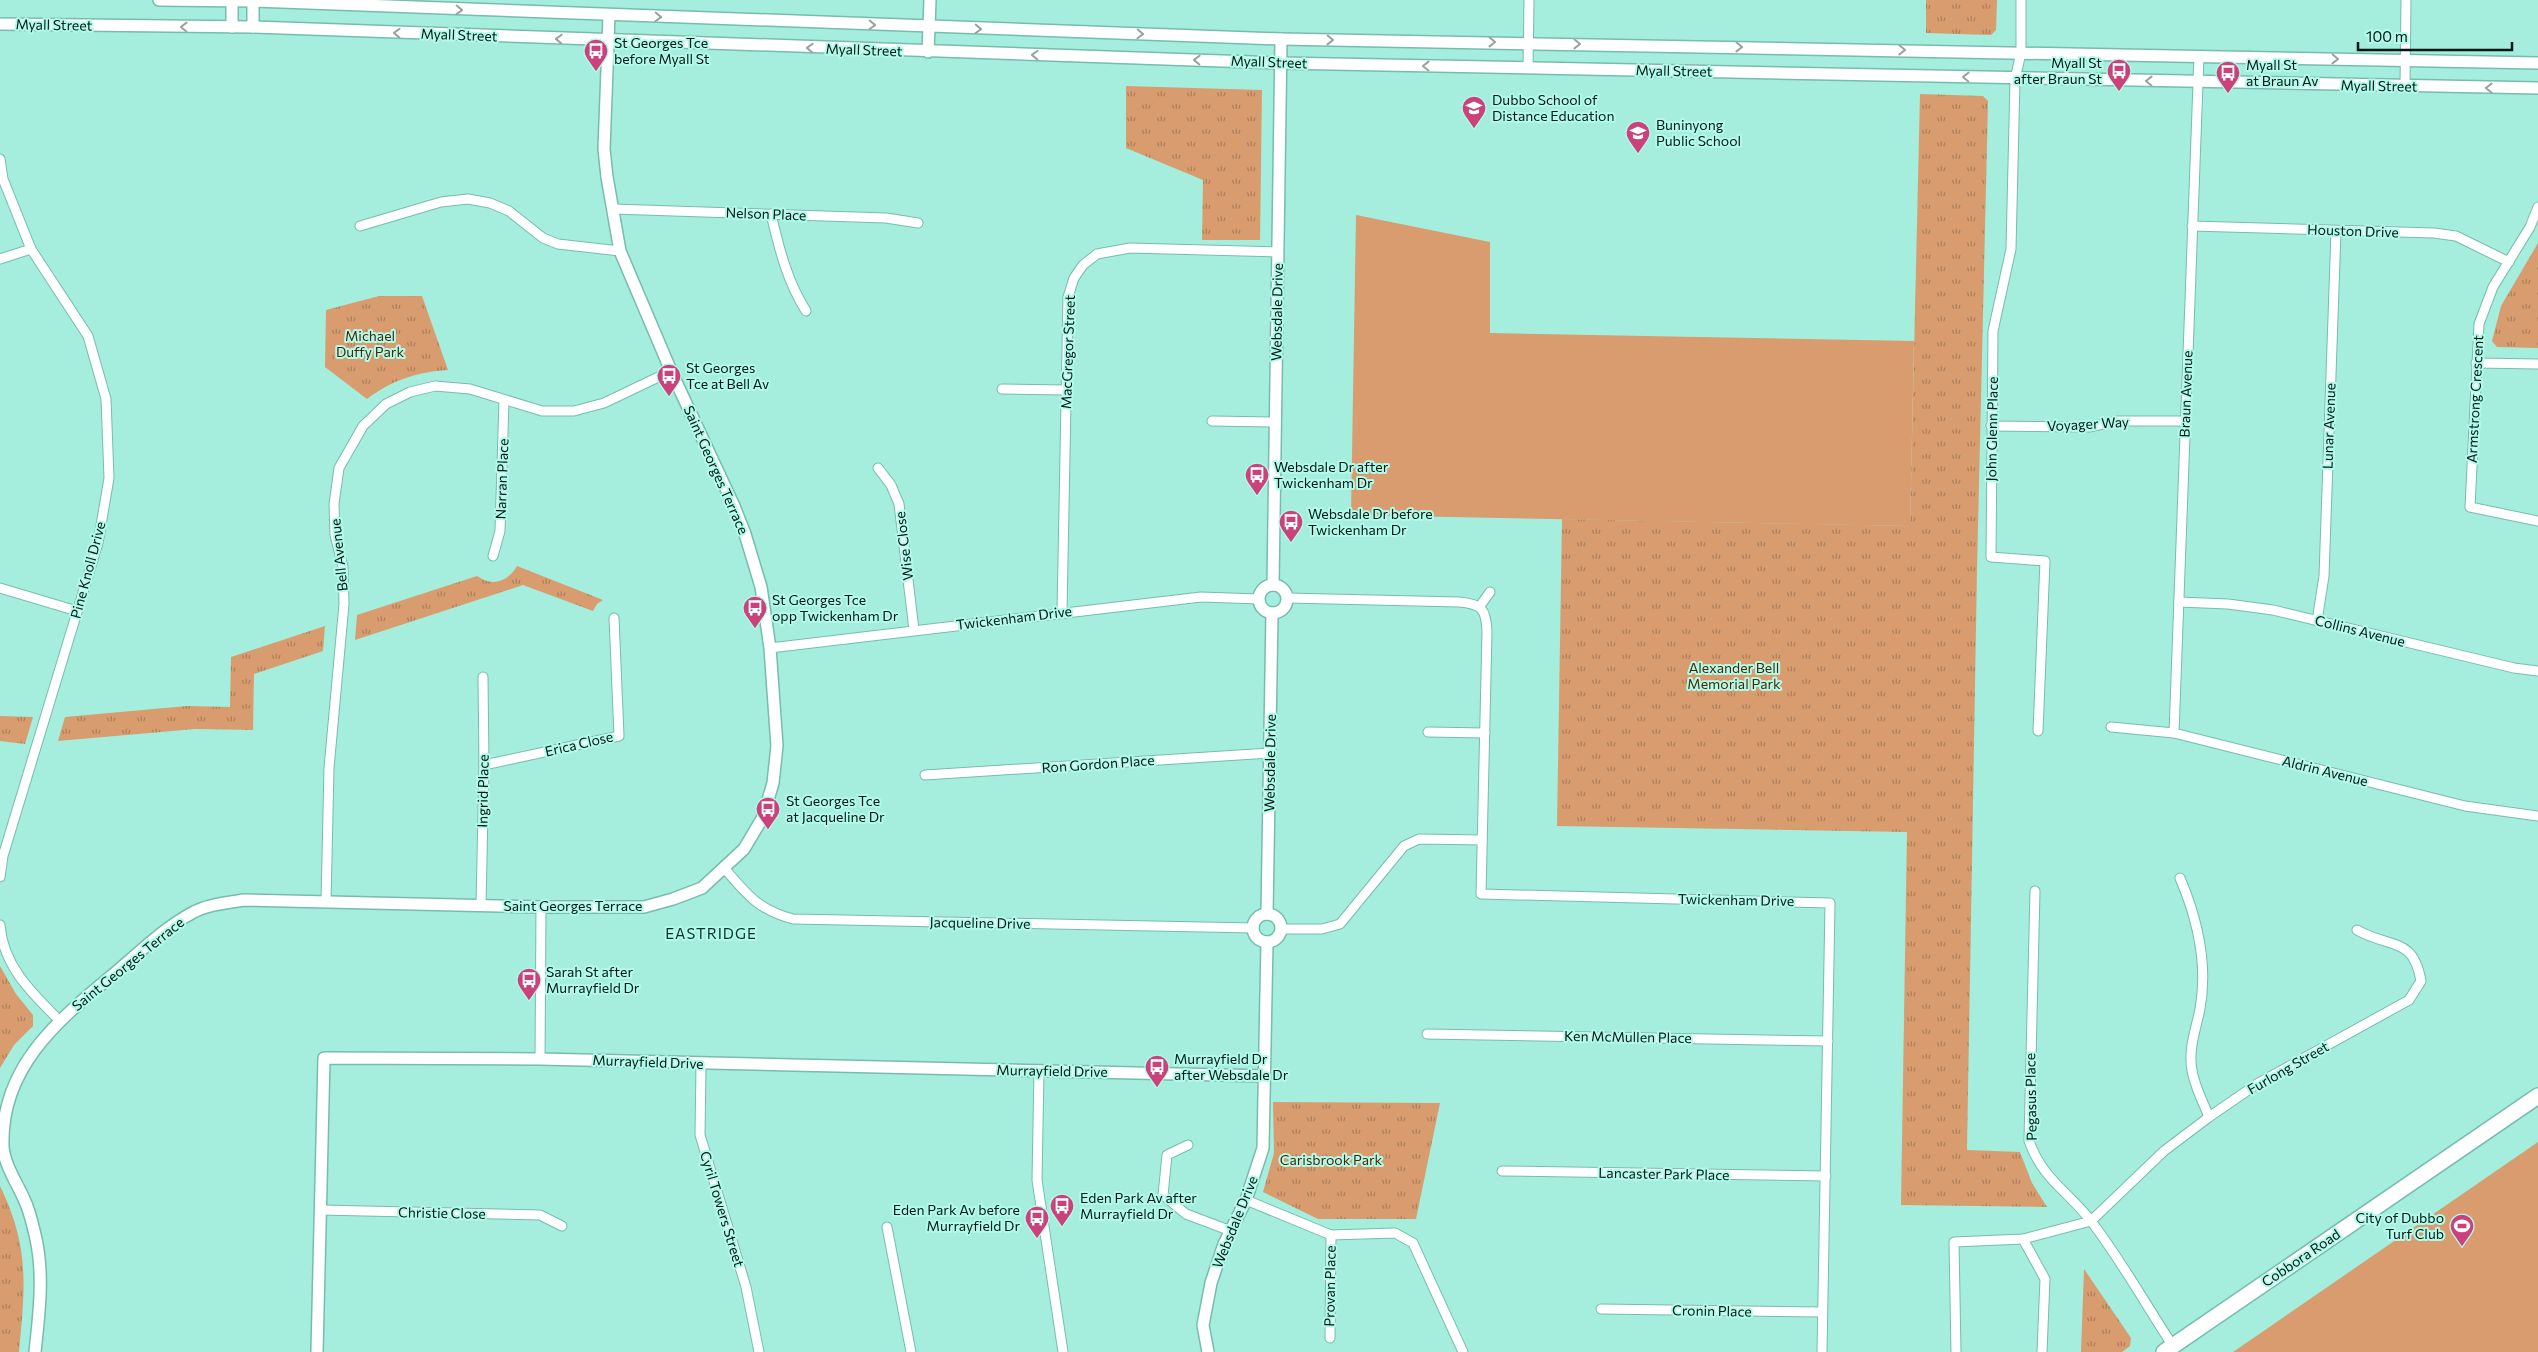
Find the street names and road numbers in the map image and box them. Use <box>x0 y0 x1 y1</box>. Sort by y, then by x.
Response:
street label: Myall Street <box>15 15 93 34</box>
street label: Myall Street <box>420 25 498 44</box>
street label: Myall Street <box>825 40 903 59</box>
street label: Myall Street <box>1230 52 1308 71</box>
street label: Myall Street <box>1635 61 1713 80</box>
street label: Myall Street <box>2340 76 2418 95</box>
street label: Nelson Place <box>725 204 807 223</box>
street label: Houston Drive <box>2307 220 2399 241</box>
street label: Websdale Drive <box>1267 263 1286 361</box>
street label: MacGregor Street <box>1057 294 1078 409</box>
street label: Armstrong Crescent <box>2463 334 2486 463</box>
street label: Braun Avenue <box>2175 350 2196 438</box>
street label: John Glenn Place <box>1982 376 2001 482</box>
street label: Lunar Avenue <box>2319 383 2338 469</box>
street label: Saint Georges Terrace <box>680 403 752 537</box>
street label: Voyager Way <box>2046 413 2129 434</box>
street label: Narran Place <box>492 438 511 520</box>
street label: Wise Close <box>891 511 916 582</box>
street label: Bell Avenue <box>326 518 351 592</box>
street label: Pine Knoll Drive <box>66 519 109 620</box>
street label: Twickenham Drive <box>955 602 1073 633</box>
street label: Collins Avenue <box>2313 611 2407 650</box>
street label: Websdale Drive <box>1260 714 1279 812</box>
street label: Erica Close <box>543 727 615 760</box>
street label: Ron Gordon Place <box>1041 751 1155 776</box>
street label: Aldrin Avenue <box>2280 752 2370 789</box>
street label: Ingrid Place <box>473 754 492 828</box>
street label: Twickenham Drive <box>1678 890 1794 909</box>
street label: Saint Georges Terrace <box>503 897 643 914</box>
street label: Saint Georges Terrace <box>68 913 187 1014</box>
street label: Jacqueline Drive <box>929 913 1031 932</box>
street label: Ken McMullen Place <box>1564 1027 1692 1046</box>
street label: Furlong Street <box>2244 1037 2332 1098</box>
street label: Murrayfield Drive <box>592 1051 704 1072</box>
street label: Pegasus Place <box>2021 1053 2040 1141</box>
street label: Murrayfield Drive <box>996 1061 1108 1080</box>
street label: Cyril Towers Street <box>697 1149 748 1269</box>
street label: Lancaster Park Place <box>1598 1164 1730 1183</box>
street label: Websdale Drive <box>1208 1173 1261 1270</box>
street label: Christie Close <box>398 1203 486 1222</box>
street label: Cobbora Road <box>2258 1225 2343 1290</box>
street label: Provan Place <box>1320 1245 1339 1327</box>
street label: Cronin Place <box>1672 1301 1752 1320</box>

